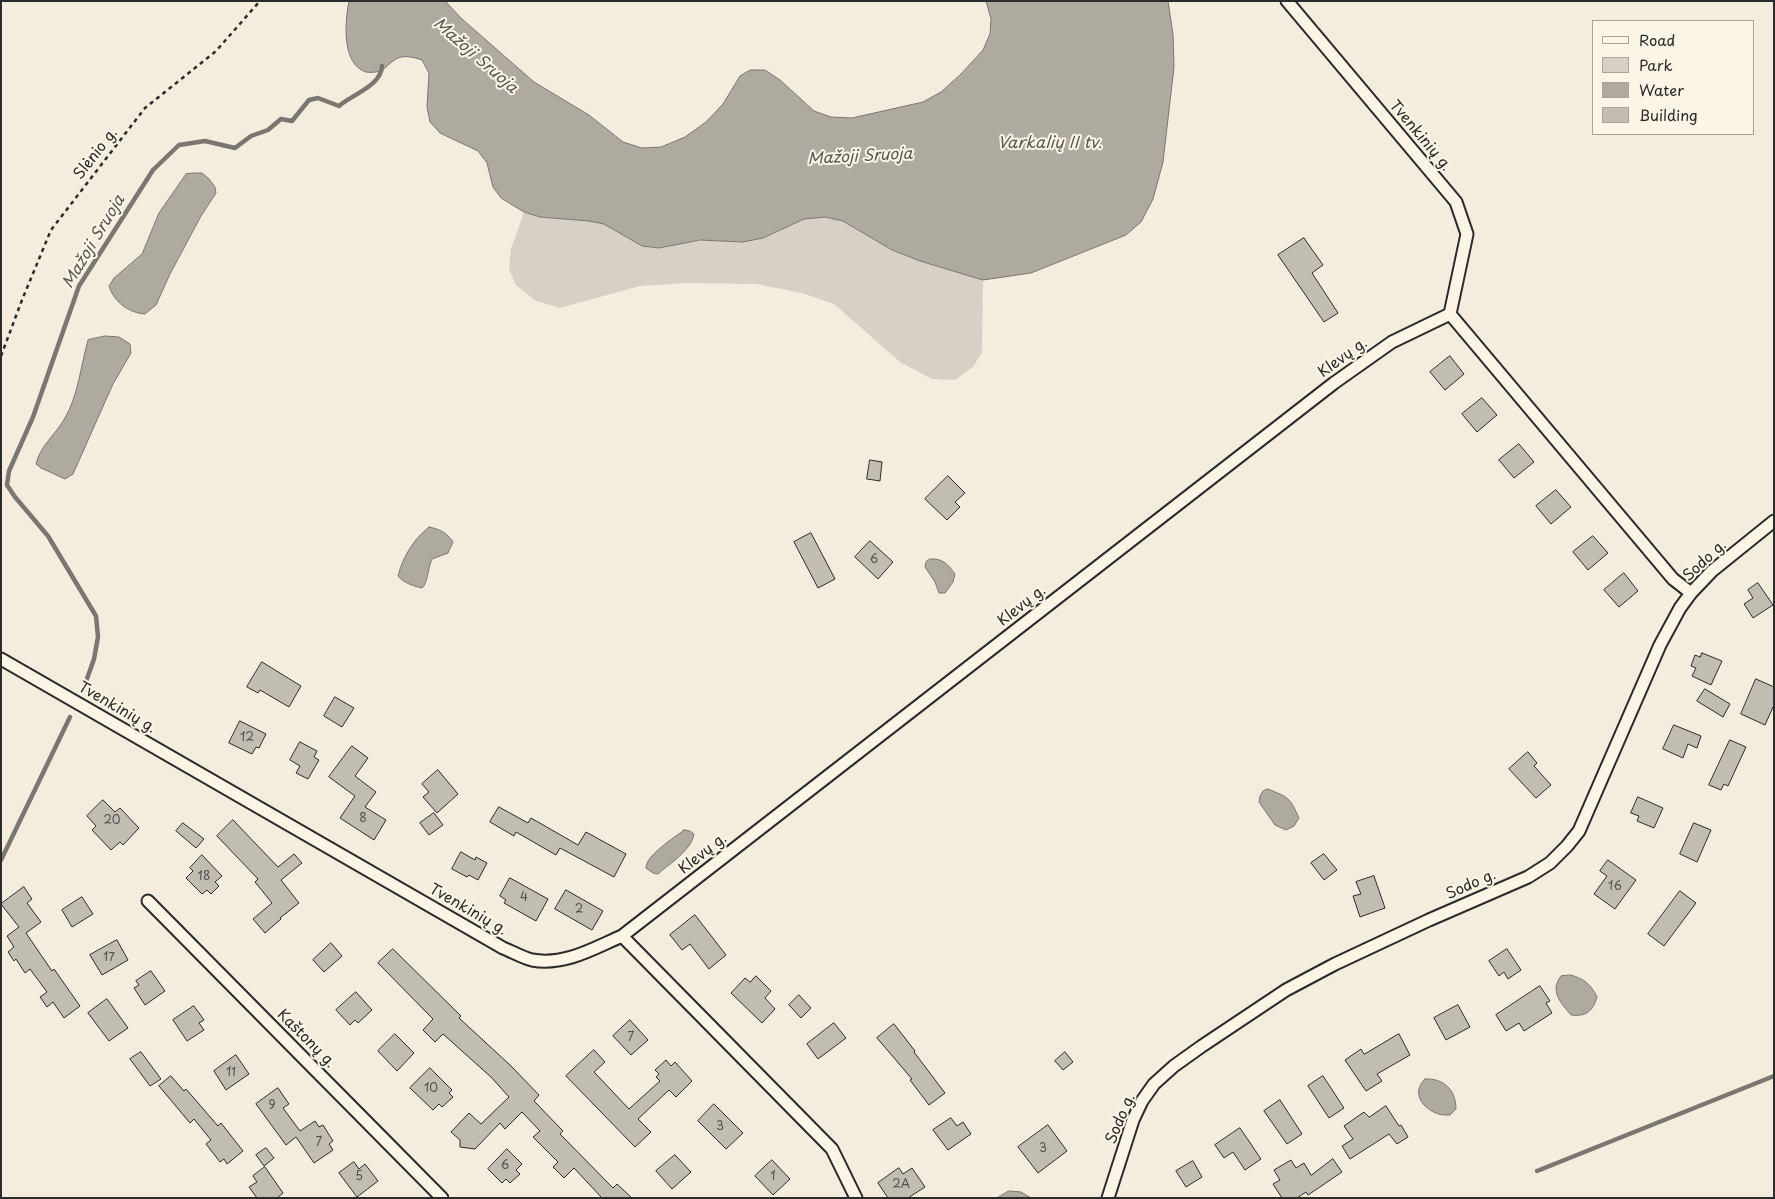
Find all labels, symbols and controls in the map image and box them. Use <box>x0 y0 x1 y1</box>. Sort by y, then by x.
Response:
water label: Mažoji Sruoja <box>429 14 521 98</box>
legend <box>1592 20 1755 135</box>
text: Road <box>1639 28 1675 51</box>
text: Park <box>1639 53 1673 76</box>
text: Water <box>1639 78 1684 101</box>
street label: Tvenkinių g. <box>1385 97 1455 175</box>
text: Building <box>1639 103 1698 126</box>
street label: Slėnio g. <box>70 124 122 184</box>
water label: Varkalių II tv. <box>998 134 1102 154</box>
water label: Mažoji Sruoja <box>807 145 913 169</box>
water label: Mažoji Sruoja <box>59 192 129 292</box>
street label: Klevų g. <box>1315 334 1371 382</box>
street label: Sodo g. <box>1680 536 1730 586</box>
house number: 6 <box>870 553 878 567</box>
street label: Klevų g. <box>994 582 1050 630</box>
street label: Tvenkinių g. <box>75 679 159 737</box>
house number: 12 <box>240 731 254 745</box>
house number: 8 <box>359 812 367 826</box>
house number: 20 <box>103 814 121 828</box>
street label: Klevų g. <box>675 830 731 878</box>
street label: Sodo g. <box>1443 866 1499 904</box>
house number: 18 <box>198 870 210 884</box>
house number: 16 <box>1608 880 1622 894</box>
street label: Tvenkinių g. <box>426 881 510 939</box>
house number: 4 <box>520 891 528 905</box>
house number: 2 <box>575 903 583 917</box>
house number: 17 <box>103 951 115 965</box>
street label: Kaštonų g. <box>273 1006 339 1072</box>
house number: 7 <box>628 1031 634 1045</box>
house number: 11 <box>226 1066 236 1080</box>
house number: 10 <box>424 1082 438 1096</box>
street label: Sodo g. <box>1102 1091 1140 1147</box>
house number: 9 <box>268 1099 276 1113</box>
house number: 3 <box>716 1120 724 1134</box>
house number: 7 <box>316 1136 322 1150</box>
house number: 3 <box>1039 1142 1047 1156</box>
house number: 6 <box>501 1159 509 1173</box>
house number: 5 <box>355 1170 363 1184</box>
house number: 1 <box>770 1170 776 1184</box>
house number: 2A <box>892 1178 910 1192</box>

